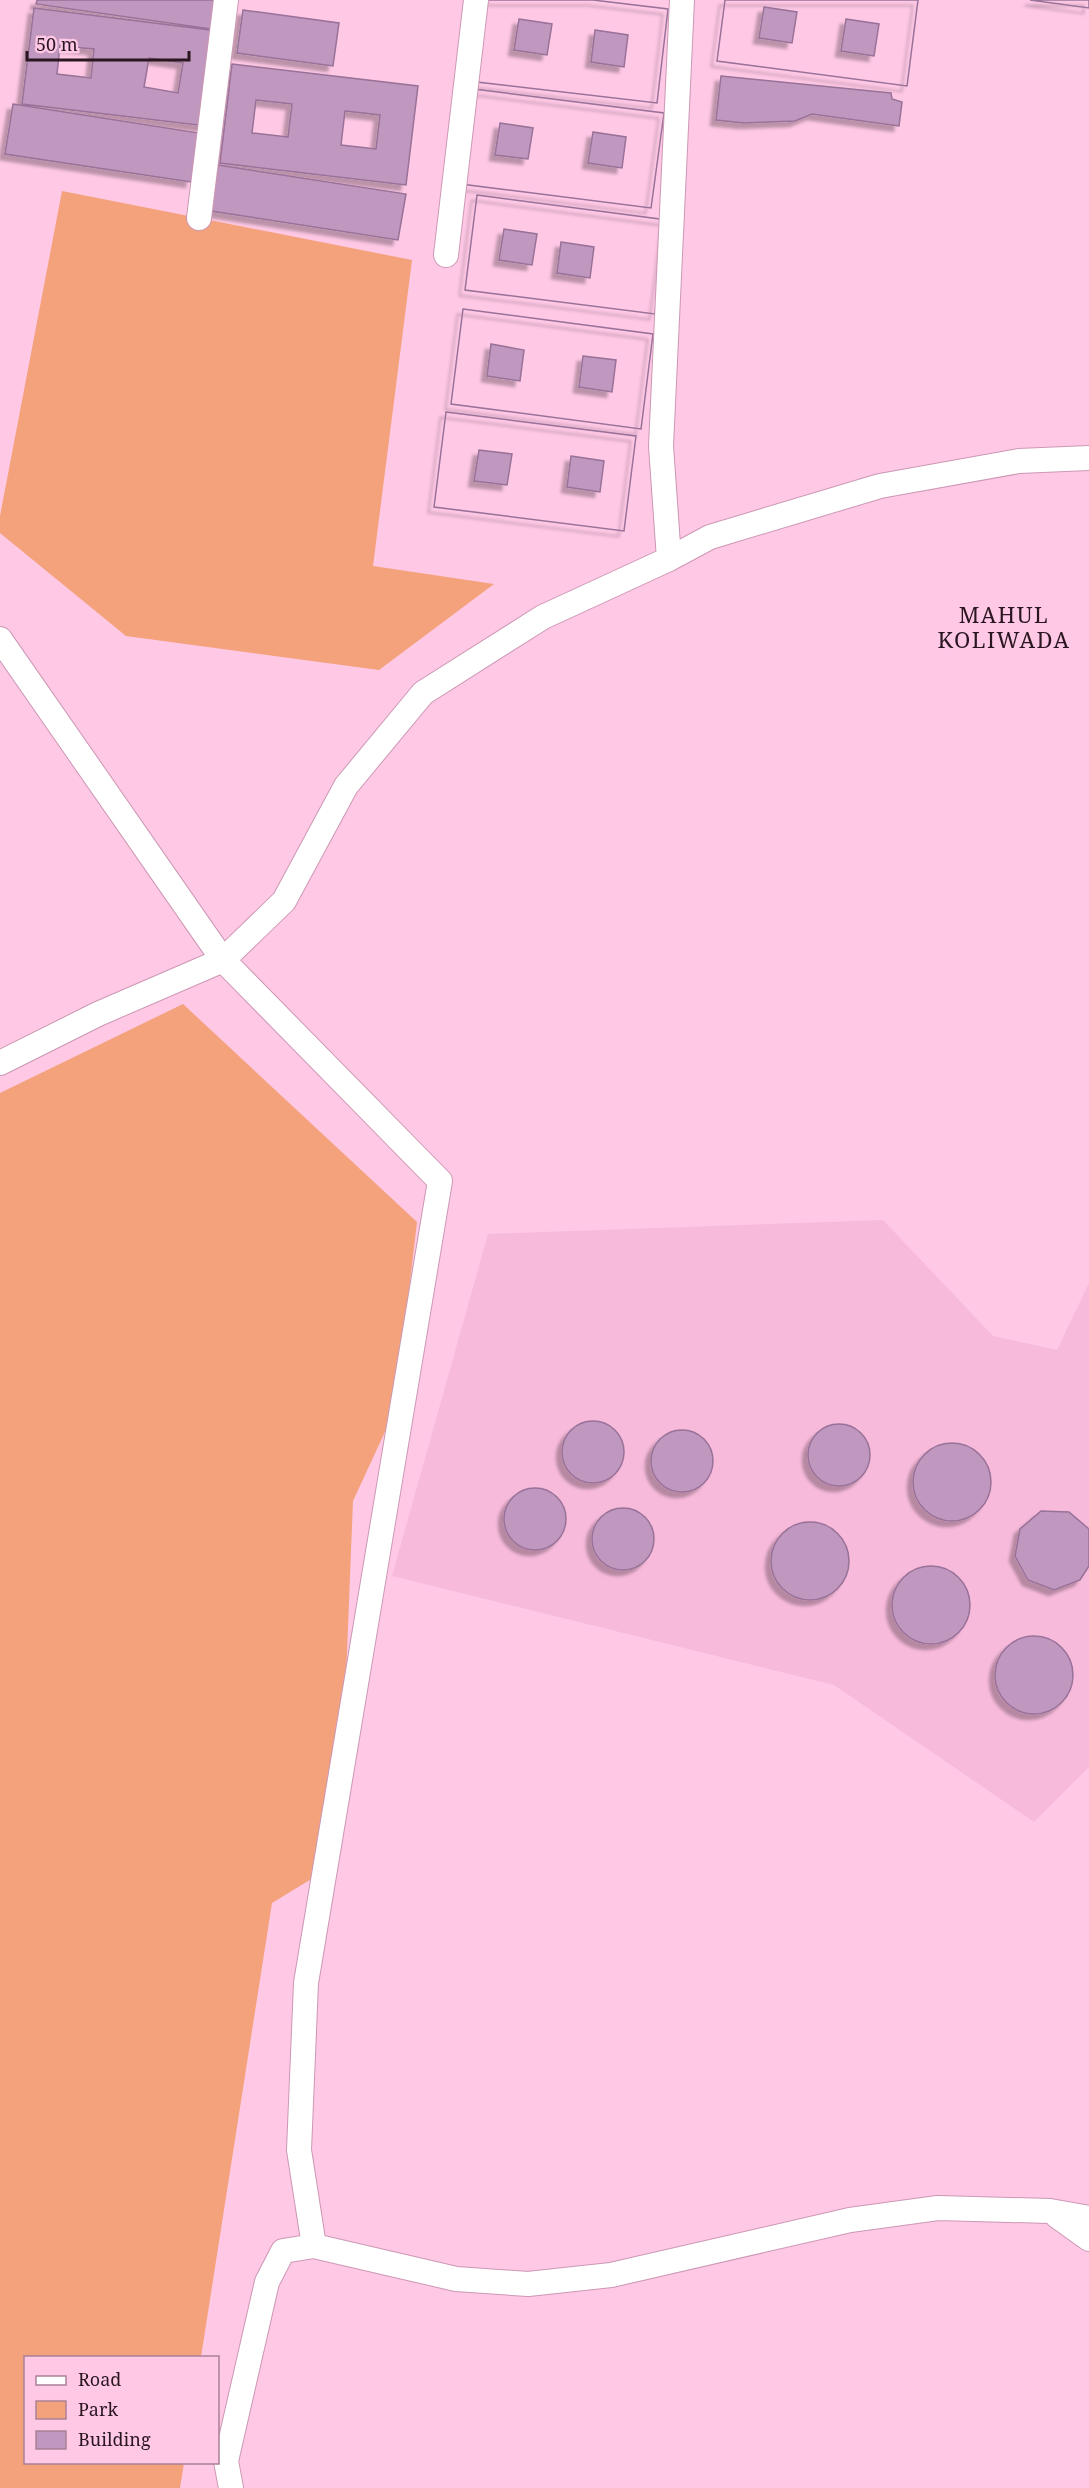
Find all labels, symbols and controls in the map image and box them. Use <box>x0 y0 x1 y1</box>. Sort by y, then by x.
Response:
scale bar <box>27 24 189 62</box>
text: 50 m <box>36 32 78 56</box>
district label: MAHUL KOLIWADA <box>937 599 1071 654</box>
legend <box>24 2356 219 2464</box>
text: Road <box>78 2367 121 2391</box>
text: Park <box>78 2397 118 2421</box>
text: Building <box>78 2427 151 2451</box>

